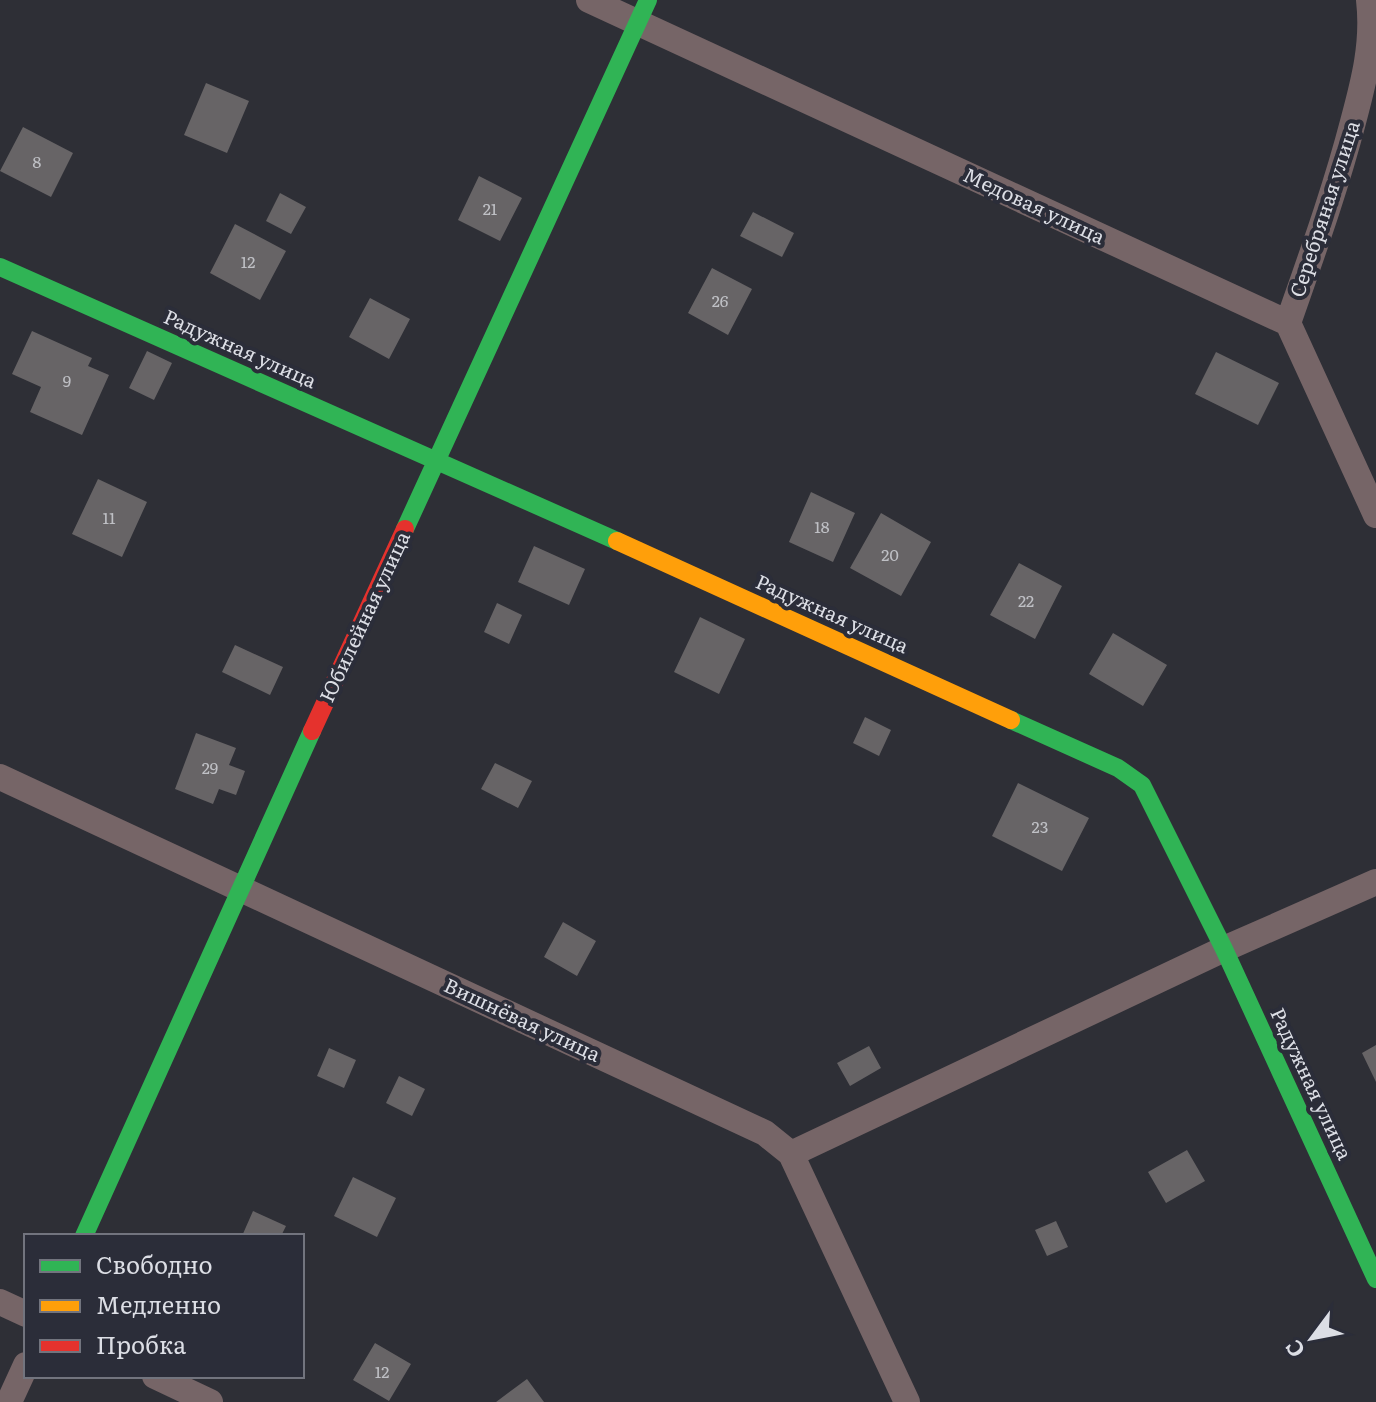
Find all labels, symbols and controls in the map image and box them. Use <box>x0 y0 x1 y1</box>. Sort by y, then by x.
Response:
street label: Серебряная улица <box>1280 116 1366 301</box>
house number: 8 <box>33 149 42 173</box>
street label: Медовая улица <box>959 158 1111 250</box>
house number: 21 <box>483 196 498 220</box>
house number: 12 <box>241 249 255 273</box>
house number: 26 <box>712 288 729 312</box>
street label: Радужная улица <box>159 300 322 394</box>
house number: 9 <box>63 368 71 392</box>
house number: 11 <box>102 505 116 529</box>
house number: 18 <box>814 514 830 538</box>
street label: Юбилейная улица <box>310 525 416 707</box>
house number: 20 <box>881 542 899 566</box>
street label: Радужная улица <box>751 565 914 659</box>
house number: 22 <box>1018 588 1034 612</box>
house number: 29 <box>202 755 218 779</box>
house number: 23 <box>1032 814 1048 838</box>
street label: Вишнёвая улица <box>440 969 606 1068</box>
street label: Радужная улица <box>1264 1002 1361 1164</box>
legend <box>24 1234 304 1378</box>
text: Свободно <box>96 1246 213 1281</box>
text: Медленно <box>96 1286 221 1321</box>
north arrow <box>1272 1298 1352 1378</box>
text: Пробка <box>96 1326 186 1361</box>
text: С <box>1276 1334 1312 1365</box>
house number: 12 <box>375 1359 389 1383</box>

